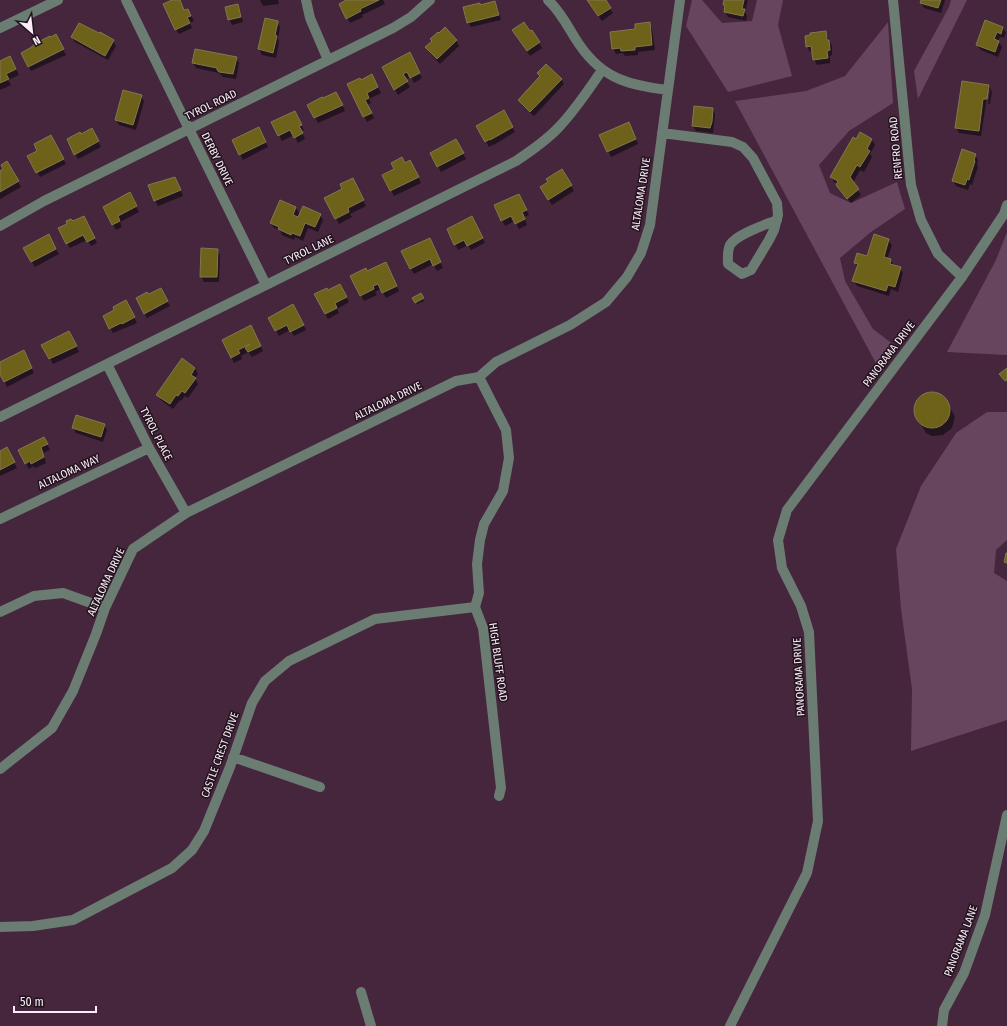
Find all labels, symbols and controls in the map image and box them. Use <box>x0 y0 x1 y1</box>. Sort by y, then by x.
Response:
north arrow <box>12 12 52 52</box>
text: N <box>30 33 42 48</box>
street label: TYROL ROAD <box>183 87 239 123</box>
street label: RENFRO ROAD <box>887 116 905 180</box>
street label: DERBY DRIVE <box>199 130 235 188</box>
street label: ALTALOMA DRIVE <box>629 157 653 231</box>
street label: TYROL LANE <box>282 232 336 268</box>
street label: PANORAMA DRIVE <box>860 319 918 389</box>
street label: ALTALOMA DRIVE <box>352 379 424 423</box>
street label: TYROL PLACE <box>137 405 175 463</box>
street label: ALTALOMA WAY <box>36 452 102 492</box>
street label: ALTALOMA DRIVE <box>85 546 127 618</box>
street label: HIGH BLUFF ROAD <box>486 622 510 702</box>
street label: PANORAMA DRIVE <box>790 637 808 717</box>
street label: CASTLE CREST DRIVE <box>199 711 241 799</box>
street label: PANORAMA LANE <box>942 904 980 978</box>
scale bar <box>14 988 96 1014</box>
text: 50 m <box>20 995 44 1009</box>

